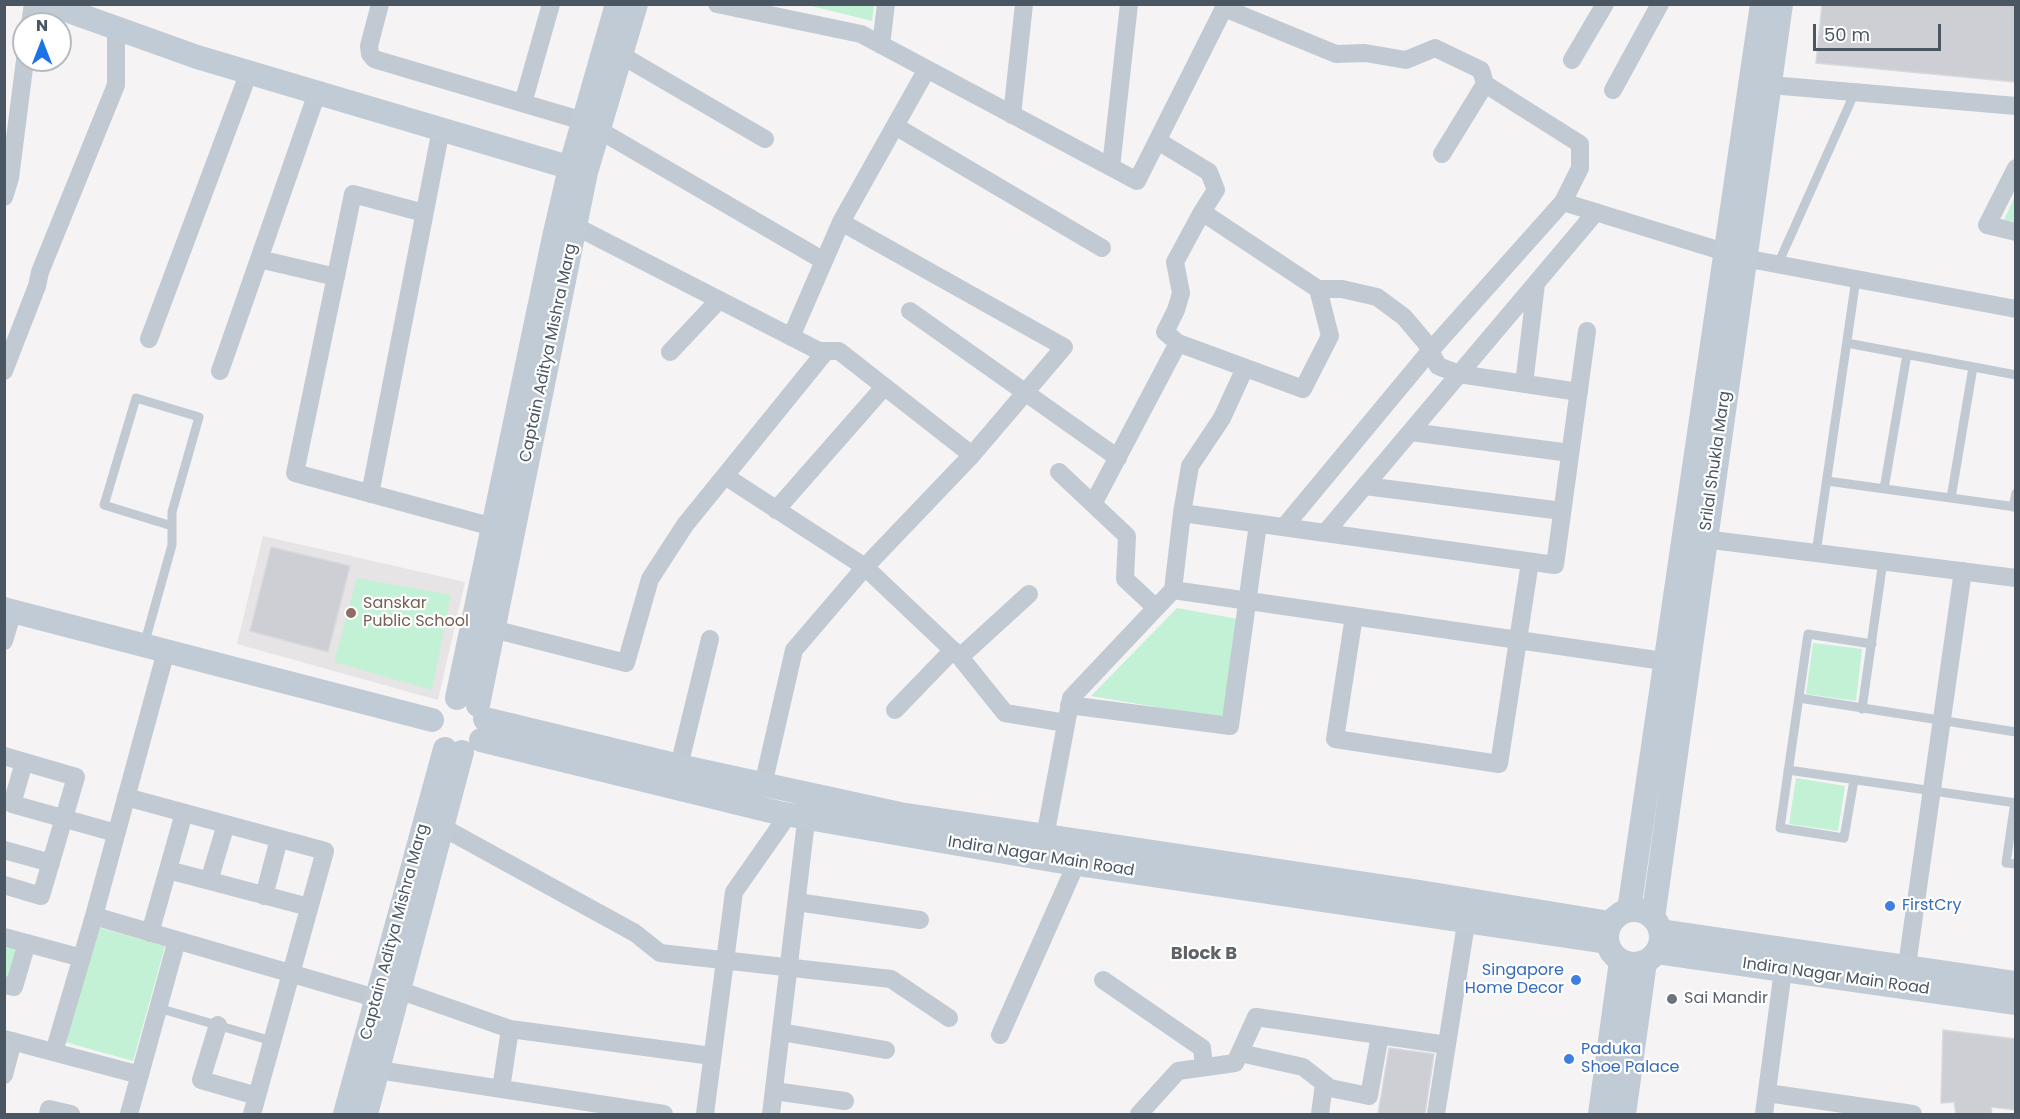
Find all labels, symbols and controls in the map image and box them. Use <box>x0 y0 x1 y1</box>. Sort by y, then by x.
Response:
north arrow <box>12 12 72 72</box>
scale bar <box>1816 12 1944 50</box>
text: N <box>36 14 48 37</box>
text: 50 m <box>1824 22 1870 47</box>
street label: Captain Aditya Mishra Marg <box>516 242 582 464</box>
street label: Srilal Shukla Marg <box>1697 390 1735 532</box>
place label: Sanskar Public School <box>363 594 469 632</box>
marker: Sanskar Public School <box>344 606 358 620</box>
street label: Captain Aditya Mishra Marg <box>357 822 433 1042</box>
street label: Indira Nagar Main Road <box>946 833 1136 881</box>
place label: FirstCry <box>1902 896 1961 916</box>
marker: FirstCry <box>1883 899 1897 913</box>
district label: Block B <box>1171 943 1237 965</box>
street label: Indira Nagar Main Road <box>1741 954 1931 1000</box>
place label: Singapore Home Decor <box>1465 961 1564 999</box>
marker: Singapore Home Decor <box>1569 973 1583 987</box>
place label: Sai Mandir <box>1684 989 1768 1009</box>
marker: Sai Mandir <box>1665 992 1679 1006</box>
place label: Paduka Shoe Palace <box>1581 1040 1680 1078</box>
marker: Paduka Shoe Palace <box>1562 1052 1576 1066</box>

